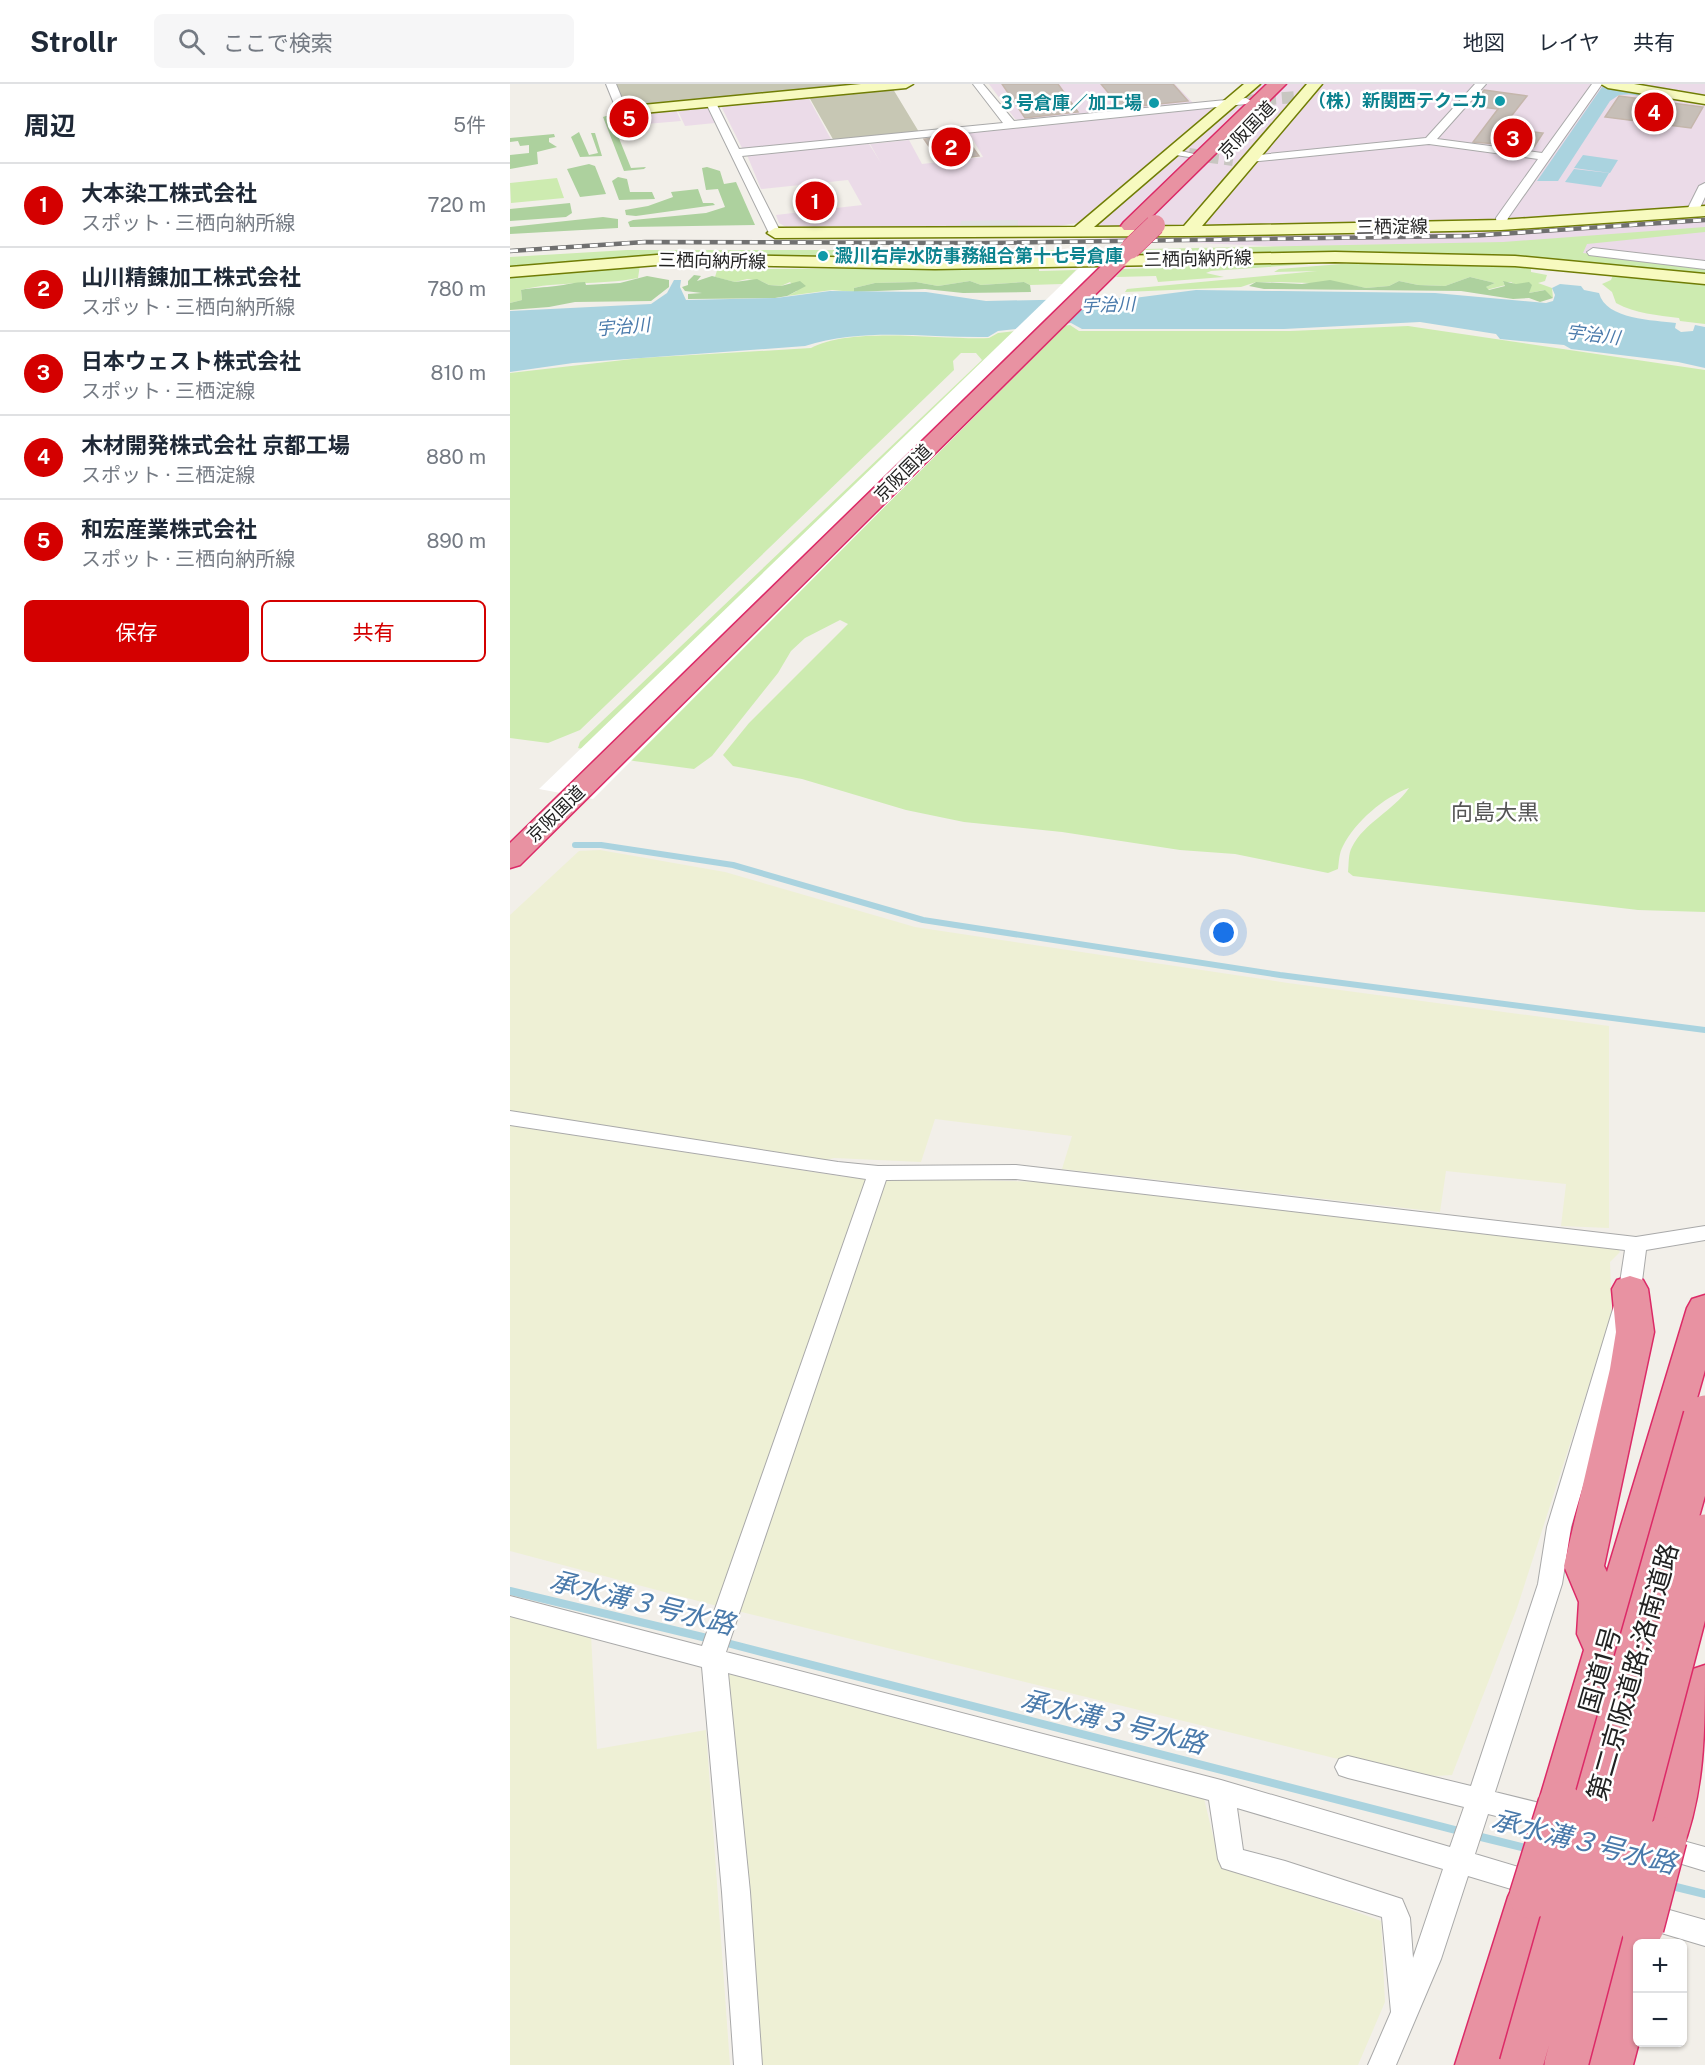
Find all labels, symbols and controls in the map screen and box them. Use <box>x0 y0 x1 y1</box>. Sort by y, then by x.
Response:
search box <box>154 14 574 68</box>
text: Strollr <box>30 25 118 58</box>
icon: search <box>175 25 208 58</box>
text: ここで検索 <box>223 30 333 56</box>
text: 地図 <box>1463 30 1505 55</box>
text: レイヤ <box>1538 30 1600 55</box>
text: 共有 <box>1633 30 1675 55</box>
place label: （株）新関西テクニカ <box>1308 90 1488 111</box>
pin: 4 <box>1634 90 1674 135</box>
place label: ３号倉庫／加工場 <box>998 92 1142 113</box>
marker: （株）新関西テクニカ <box>1493 94 1507 108</box>
pin: 5 <box>610 96 648 141</box>
marker: ３号倉庫／加工場 <box>1147 96 1161 110</box>
street label: 京阪国道 <box>1214 96 1279 163</box>
text: 周辺 <box>24 110 76 141</box>
text: 5件 <box>453 113 486 137</box>
pin: 3 <box>1494 116 1532 160</box>
pin: 2 <box>932 124 970 170</box>
pin: 1 <box>796 178 834 224</box>
text: 大本染工株式会社 <box>81 180 257 206</box>
text: 1 <box>39 193 48 217</box>
text: 720 m <box>428 193 486 217</box>
text: スポット · 三栖向納所線 <box>81 211 295 235</box>
street label: 三栖淀線 <box>1356 215 1428 238</box>
place label: 澱川右岸水防事務組合第十七号倉庫 <box>835 245 1123 266</box>
street label: 三栖向納所線 <box>1144 247 1252 270</box>
street label: 三栖向納所線 <box>658 249 766 272</box>
marker: 澱川右岸水防事務組合第十七号倉庫 <box>816 249 830 263</box>
text: 山川精錬加工株式会社 <box>81 264 301 290</box>
text: 2 <box>37 277 50 301</box>
text: 780 m <box>427 277 486 301</box>
water label: 宇治川 <box>1081 293 1137 316</box>
text: スポット · 三栖向納所線 <box>81 295 295 319</box>
water label: 宇治川 <box>595 314 653 339</box>
water label: 宇治川 <box>1565 321 1623 348</box>
text: 日本ウェスト株式会社 <box>81 348 301 374</box>
text: 3 <box>37 361 50 385</box>
text: 810 m <box>431 361 486 385</box>
text: スポット · 三栖淀線 <box>81 379 255 403</box>
text: 木材開発株式会社 京都工場 <box>81 432 350 458</box>
street label: 京阪国道 <box>870 440 936 506</box>
text: 4 <box>37 445 50 469</box>
text: 880 m <box>426 445 486 469</box>
text: スポット · 三栖淀線 <box>81 463 255 487</box>
text: 和宏産業株式会社 <box>81 516 257 542</box>
text: 5 <box>37 529 50 553</box>
text: 890 m <box>426 529 486 553</box>
text: スポット · 三栖向納所線 <box>81 547 295 571</box>
button: 保存 <box>24 600 249 662</box>
button: 共有 <box>261 600 486 662</box>
street label: 京阪国道 <box>522 781 589 846</box>
district label: 向島大黒 <box>1451 799 1539 825</box>
your location <box>1209 918 1238 947</box>
street label: 第二京阪道路;洛南道路 <box>1581 1540 1684 1804</box>
water label: 承水溝３号水路 <box>547 1564 740 1641</box>
street label: 国道1号 <box>1572 1623 1627 1717</box>
water label: 承水溝３号水路 <box>1018 1683 1211 1760</box>
water label: 承水溝３号水路 <box>1489 1803 1682 1880</box>
map controls <box>1633 1939 1687 2047</box>
button: + <box>1633 1939 1687 1993</box>
button: − <box>1633 1993 1687 2047</box>

